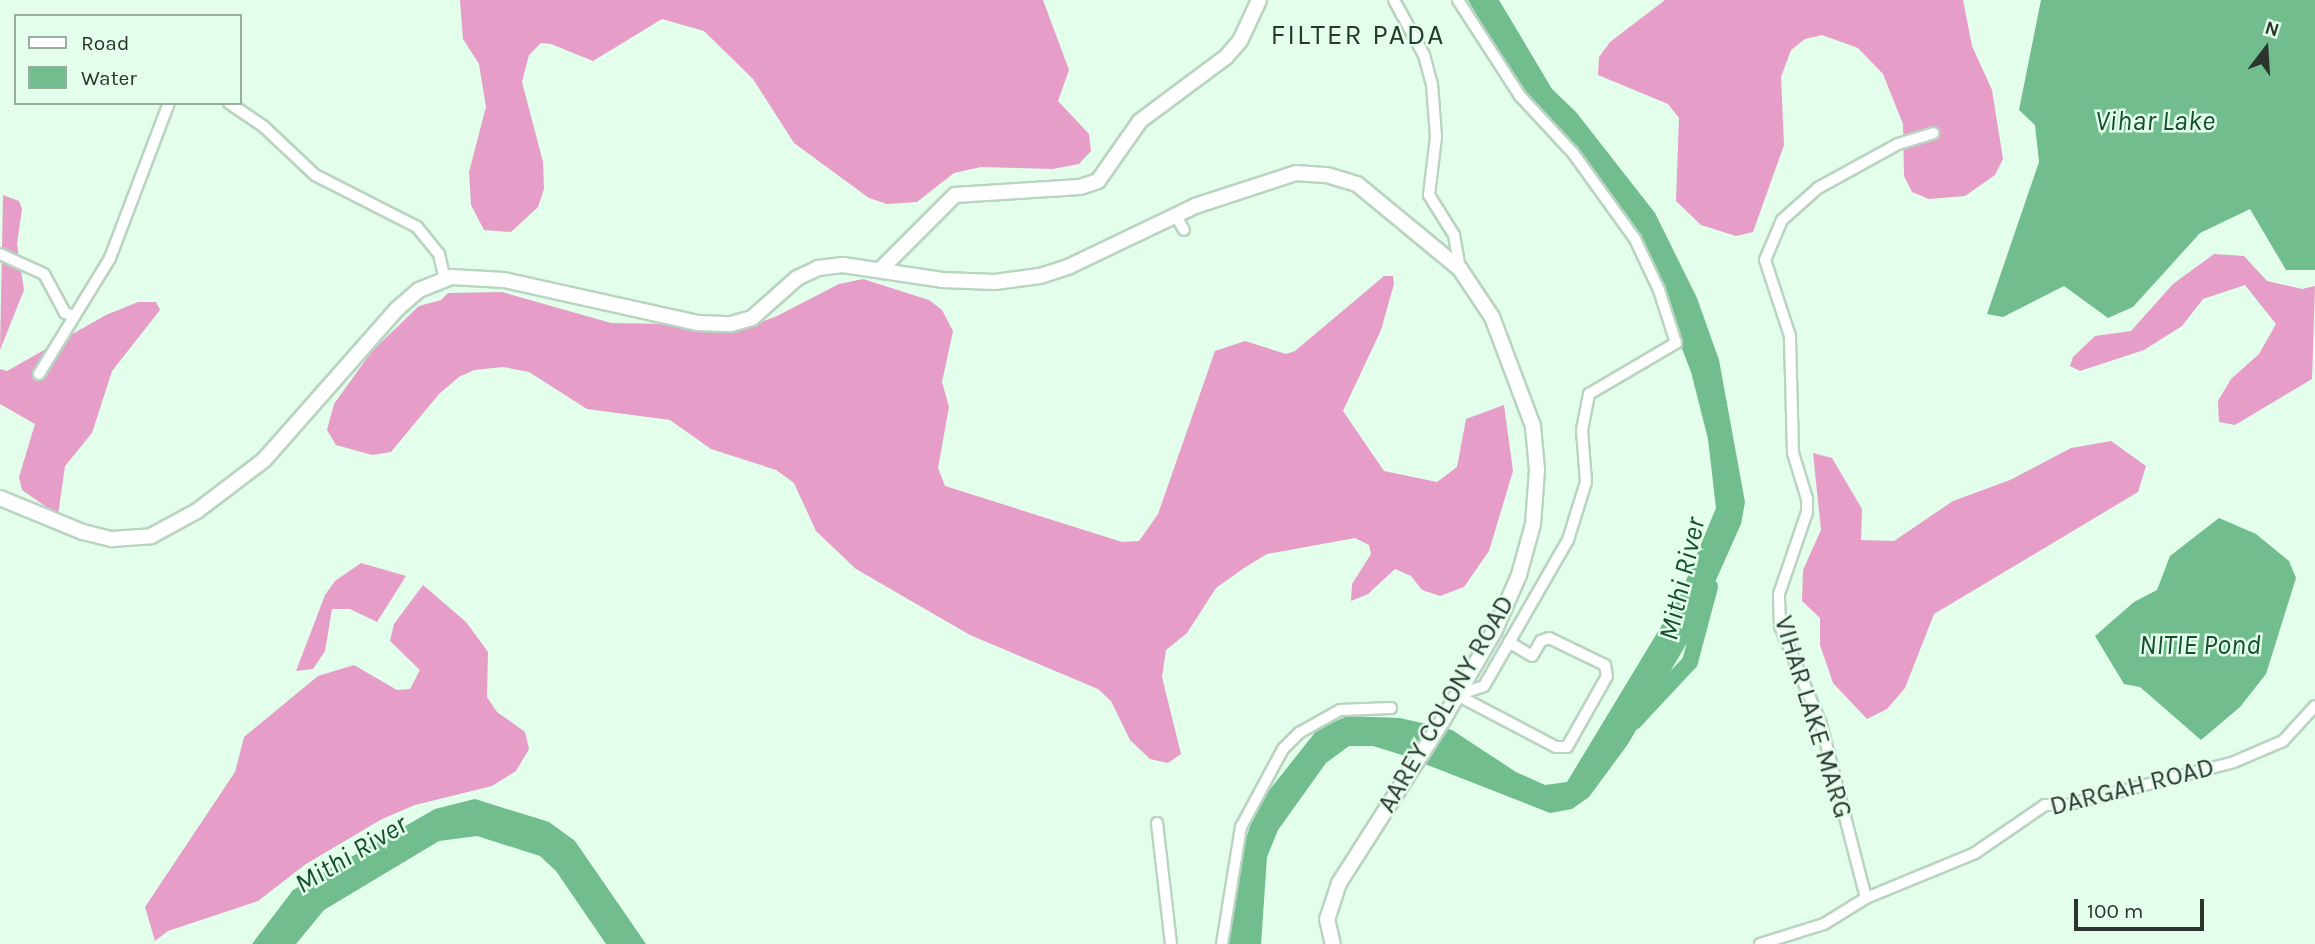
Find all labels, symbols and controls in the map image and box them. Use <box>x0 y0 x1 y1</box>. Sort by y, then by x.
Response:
legend <box>14 14 242 105</box>
north arrow <box>2231 14 2301 84</box>
text: N <box>2262 16 2282 41</box>
district label: FILTER PADA <box>1272 18 1444 52</box>
text: Road <box>81 31 129 55</box>
text: Water <box>81 66 137 90</box>
water label: Vihar Lake <box>2095 104 2215 138</box>
water label: Mithi River <box>1652 514 1712 644</box>
street label: AAREY COLONY ROAD <box>1371 590 1521 818</box>
street label: VIHAR LAKE MARG <box>1767 612 1859 822</box>
water label: NITIE Pond <box>2139 628 2261 662</box>
street label: DARGAH ROAD <box>2047 752 2217 822</box>
water label: Mithi River <box>289 807 413 901</box>
scale bar <box>2077 884 2206 928</box>
text: 100 m <box>2087 899 2144 923</box>

